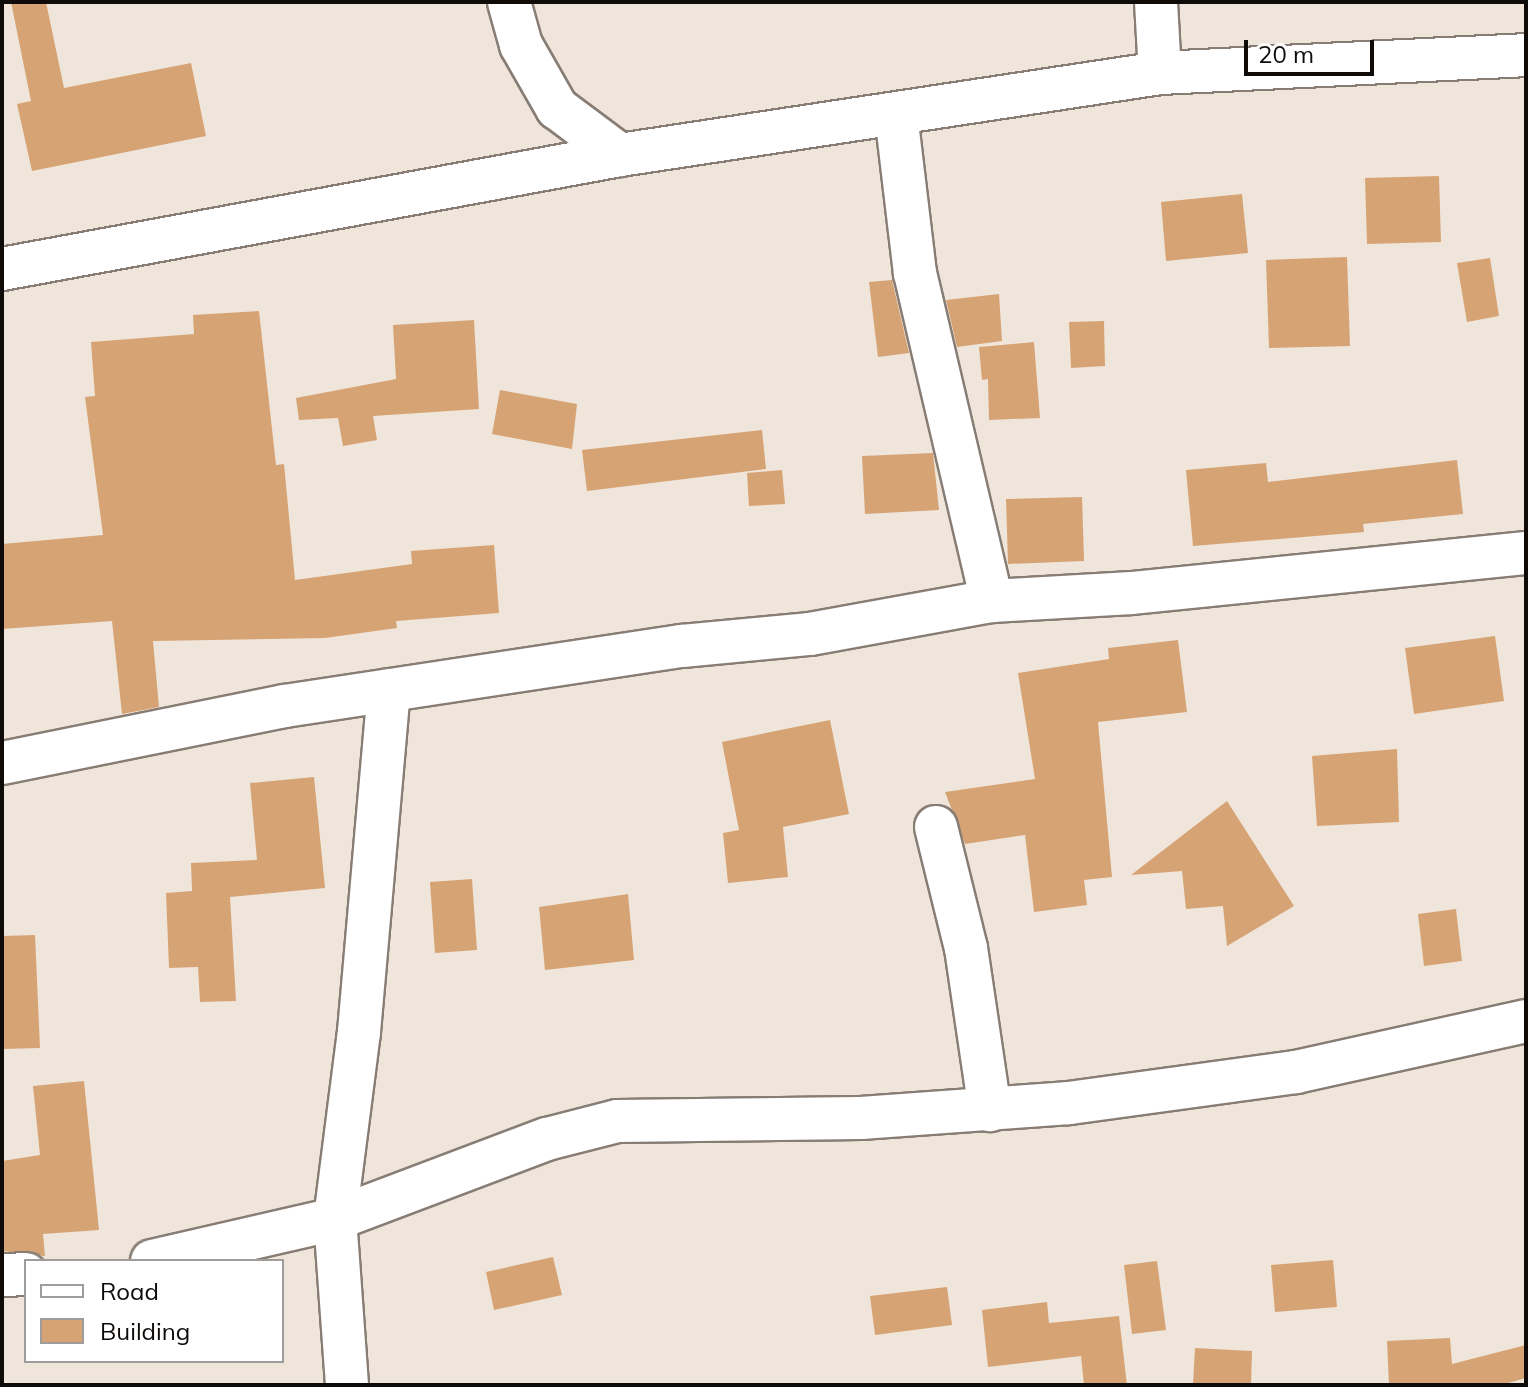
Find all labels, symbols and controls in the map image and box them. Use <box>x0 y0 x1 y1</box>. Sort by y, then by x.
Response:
scale bar <box>1248 24 1378 74</box>
text: 20 m <box>1258 39 1314 69</box>
legend <box>24 1259 284 1363</box>
text: Road <box>100 1276 159 1306</box>
text: Building <box>100 1316 190 1346</box>

